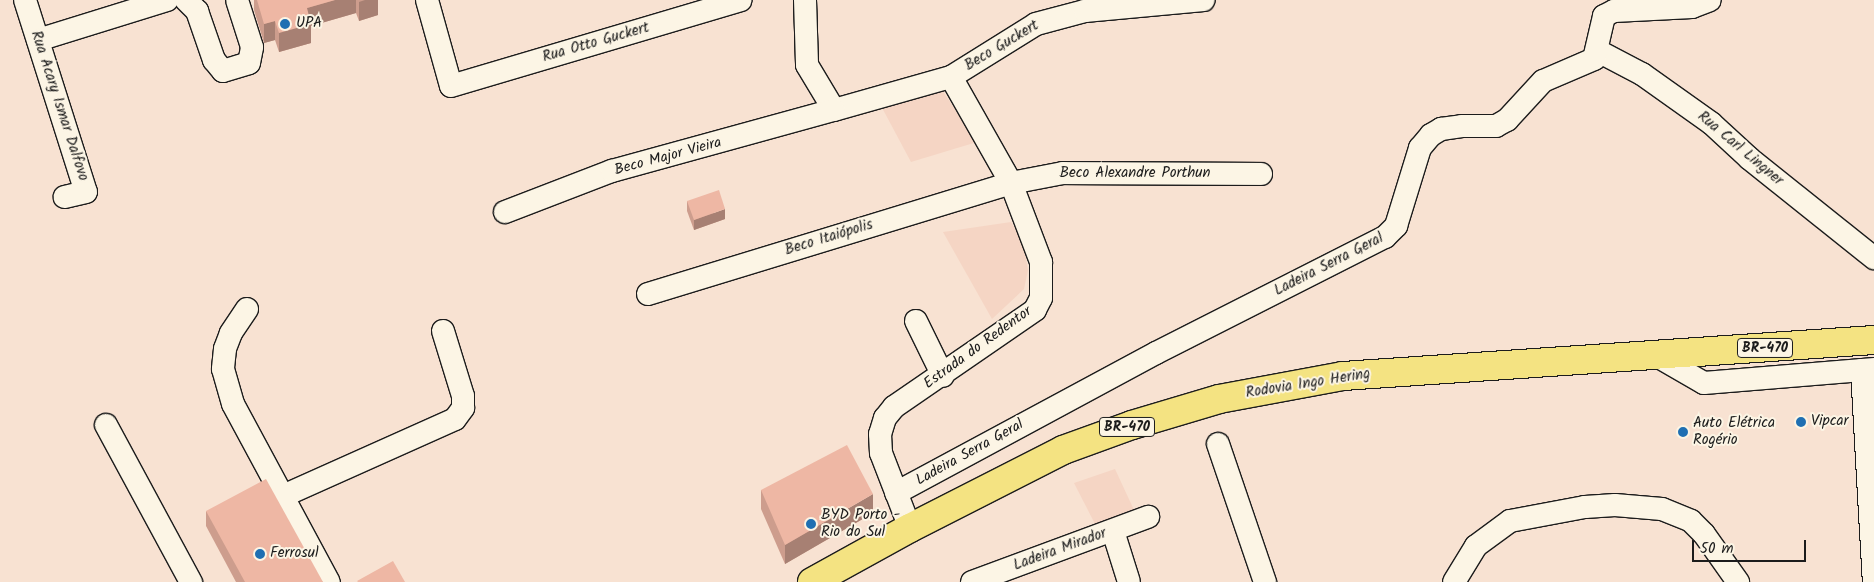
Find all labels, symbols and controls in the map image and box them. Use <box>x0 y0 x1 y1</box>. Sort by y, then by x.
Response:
place label: UPA <box>296 15 322 33</box>
marker: UPA <box>278 17 292 31</box>
street label: Beco Guckert <box>962 17 1042 75</box>
street label: Rua Otto Guckert <box>541 19 651 67</box>
street label: Rua Acary Ismar Dalfovo <box>26 29 92 183</box>
street label: Rua Carl Lingner <box>1694 108 1786 190</box>
street label: Beco Major Vieira <box>612 134 724 180</box>
street label: Beco Alexandre Porthun <box>1060 165 1210 183</box>
street label: Beco Itaiópolis <box>783 216 875 260</box>
street label: Ladeira Serra Geral <box>1271 230 1387 300</box>
street label: Estrada do Redentor <box>920 303 1036 393</box>
road number: BR-470 <box>1736 336 1794 359</box>
street label: Rodovia Ingo Hering <box>1244 365 1372 403</box>
place label: Vipcar <box>1811 413 1848 431</box>
place label: Auto Elétrica Rogério <box>1693 414 1775 449</box>
street label: Ladeira Serra Geral <box>913 416 1027 490</box>
road number: BR-470 <box>1098 416 1156 438</box>
marker: Vipcar <box>1795 416 1807 428</box>
marker: Auto Elétrica Rogério <box>1677 426 1689 438</box>
place label: BYD Porto - Rio do Sul <box>821 506 900 541</box>
marker: BYD Porto - Rio do Sul <box>805 518 817 530</box>
street label: Ladeira Mirador <box>1011 525 1109 575</box>
scale bar <box>1694 530 1808 562</box>
text: 50 m <box>1700 537 1734 561</box>
place label: Ferrosul <box>270 545 319 563</box>
marker: Ferrosul <box>254 548 266 560</box>

